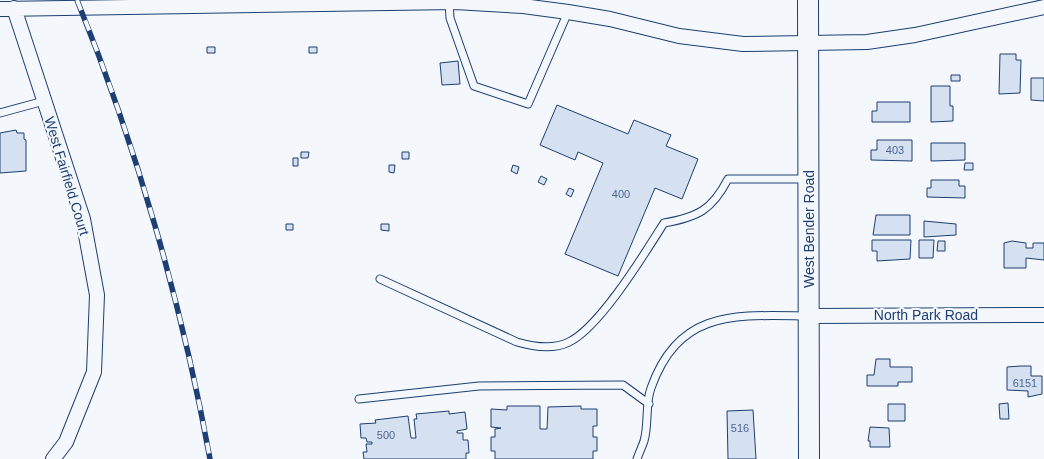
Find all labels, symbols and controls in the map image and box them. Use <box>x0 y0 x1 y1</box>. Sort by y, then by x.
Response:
street label: West Fairfield Court <box>41 115 93 237</box>
house number: 403 <box>886 144 904 156</box>
street label: West Bender Road <box>801 170 817 288</box>
house number: 400 <box>612 188 630 200</box>
street label: North Park Road <box>874 307 978 323</box>
house number: 6151 <box>1013 377 1037 389</box>
house number: 516 <box>731 422 749 434</box>
house number: 500 <box>377 429 395 441</box>

